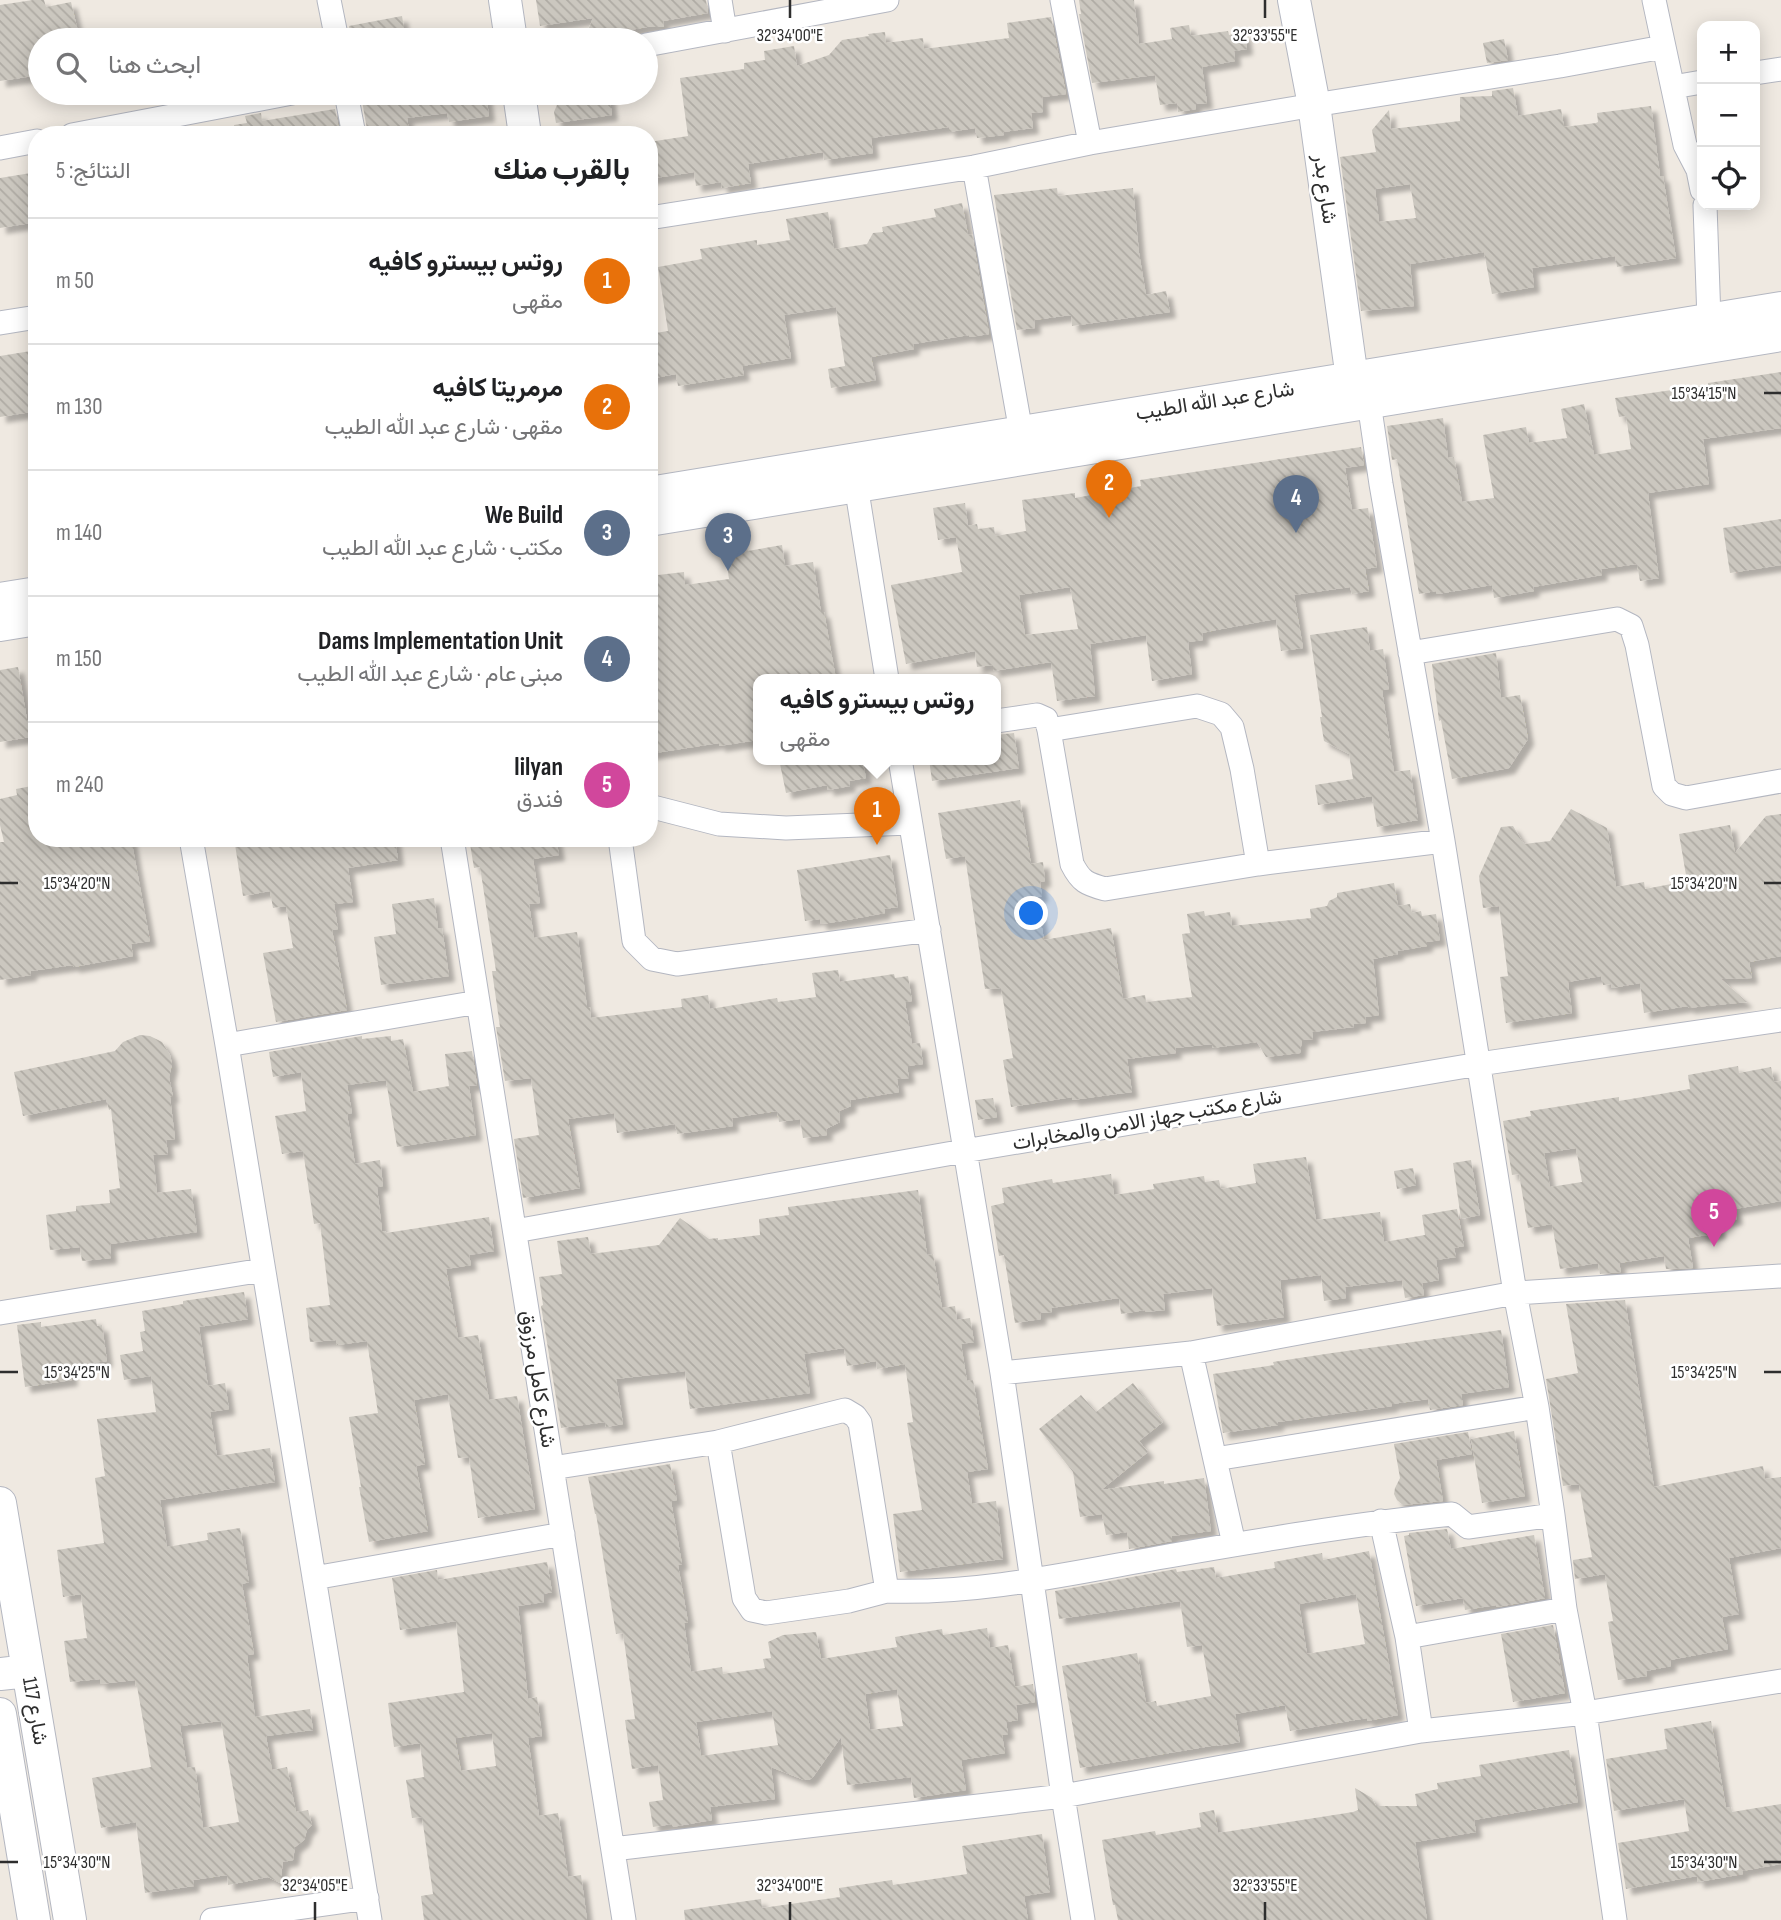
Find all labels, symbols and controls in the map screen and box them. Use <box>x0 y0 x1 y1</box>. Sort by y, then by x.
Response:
map controls <box>1697 21 1760 210</box>
button: + <box>1697 21 1760 84</box>
text: 32°34'00"E <box>757 25 824 46</box>
text: 32°33'55"E <box>1232 25 1298 46</box>
search box <box>28 28 658 105</box>
icon: search <box>52 48 90 86</box>
text: ابحث هنا <box>108 50 201 81</box>
button: − <box>1697 84 1760 147</box>
button: locate <box>1697 147 1760 210</box>
text: بالقرب منك <box>494 152 630 188</box>
street label: شارع بدر <box>1307 152 1342 226</box>
text: النتائج: 5 <box>56 157 131 185</box>
text: روتس بيسترو كافيه <box>368 247 563 278</box>
text: 50 m <box>56 267 94 295</box>
text: 1 <box>602 267 612 295</box>
text: مقهى <box>512 287 563 315</box>
text: مرمريتا كافيه <box>432 373 563 404</box>
street label: شارع عبد الله الطيب <box>1134 375 1296 427</box>
text: 15°34'15"N <box>1672 383 1736 404</box>
text: 130 m <box>56 393 102 421</box>
text: 2 <box>602 393 612 421</box>
text: مقهى · شارع عبد الله الطيب <box>325 413 563 441</box>
pin: 2 <box>1086 460 1132 518</box>
pin: 4 <box>1273 475 1319 533</box>
text: We Build <box>485 500 563 531</box>
pin: 3 <box>705 513 751 571</box>
text: 140 m <box>56 519 102 547</box>
text: 3 <box>602 519 612 547</box>
text: مكتب · شارع عبد الله الطيب <box>322 534 563 562</box>
text: Dams Implementation Unit <box>318 626 563 657</box>
text: 150 m <box>56 645 102 673</box>
text: 4 <box>602 645 612 673</box>
text: مبنى عام · شارع عبد الله الطيب <box>297 660 563 688</box>
popup <box>753 674 1001 765</box>
text: روتس بيسترو كافيه <box>780 685 974 716</box>
text: مقهى <box>780 725 831 753</box>
text: lilyan <box>514 752 563 783</box>
text: 240 m <box>56 771 104 799</box>
text: 5 <box>602 771 612 799</box>
text: فندق <box>517 786 563 814</box>
pin: 1 <box>854 787 900 845</box>
text: 15°34'20"N <box>44 873 110 894</box>
text: 15°34'20"N <box>1671 873 1737 894</box>
your location <box>1014 896 1048 930</box>
street label: شارع مكتب جهاز الامن والمخابرات <box>1010 1084 1284 1157</box>
pin: 5 <box>1691 1189 1737 1247</box>
street label: شارع كامل مرزوق <box>514 1309 561 1450</box>
text: 15°34'25"N <box>44 1362 110 1383</box>
text: 15°34'25"N <box>1671 1362 1737 1383</box>
street label: شارع 117 <box>16 1675 53 1747</box>
text: 15°34'30"N <box>44 1852 110 1873</box>
text: 15°34'30"N <box>1671 1852 1737 1873</box>
text: 32°34'05"E <box>282 1875 348 1896</box>
text: 32°34'00"E <box>757 1875 824 1896</box>
text: 32°33'55"E <box>1232 1875 1298 1896</box>

